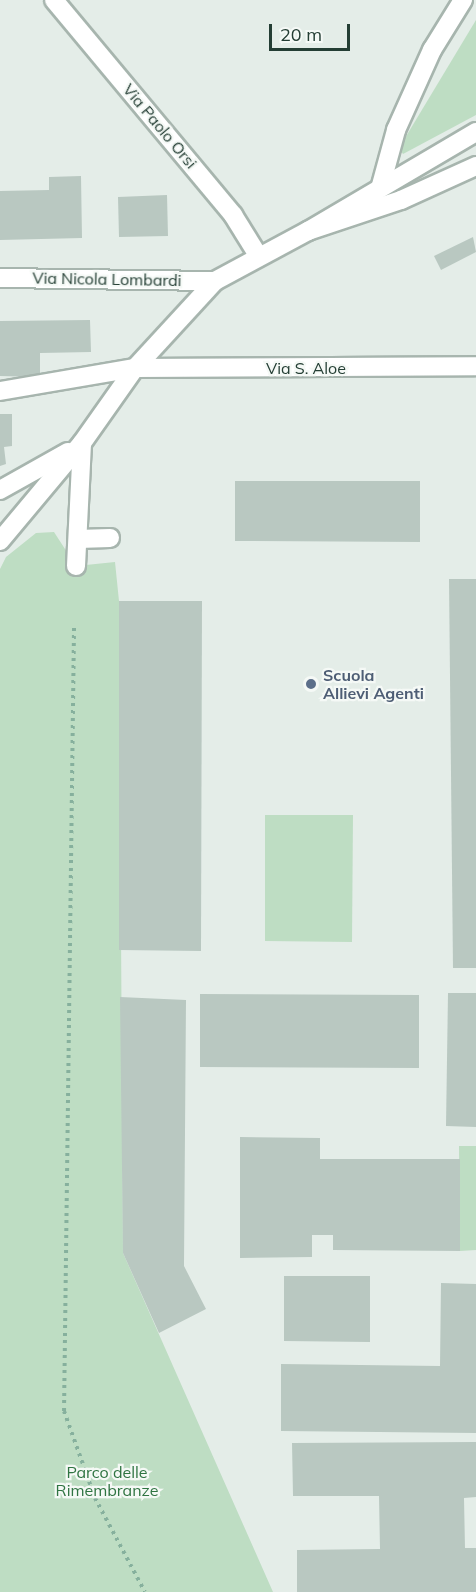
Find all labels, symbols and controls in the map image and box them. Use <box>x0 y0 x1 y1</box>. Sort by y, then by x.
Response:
scale bar <box>272 12 353 50</box>
text: 20 m <box>280 23 322 46</box>
street label: Via Paolo Orsi <box>119 80 201 172</box>
street label: Via Nicola Lombardi <box>32 268 182 290</box>
street label: Via S. Aloe <box>266 358 346 378</box>
place label: Scuola Allievi Agenti <box>323 665 424 703</box>
marker: Scuola Allievi Agenti <box>304 677 318 691</box>
park label: Parco delle Rimembranze <box>56 1462 158 1500</box>

